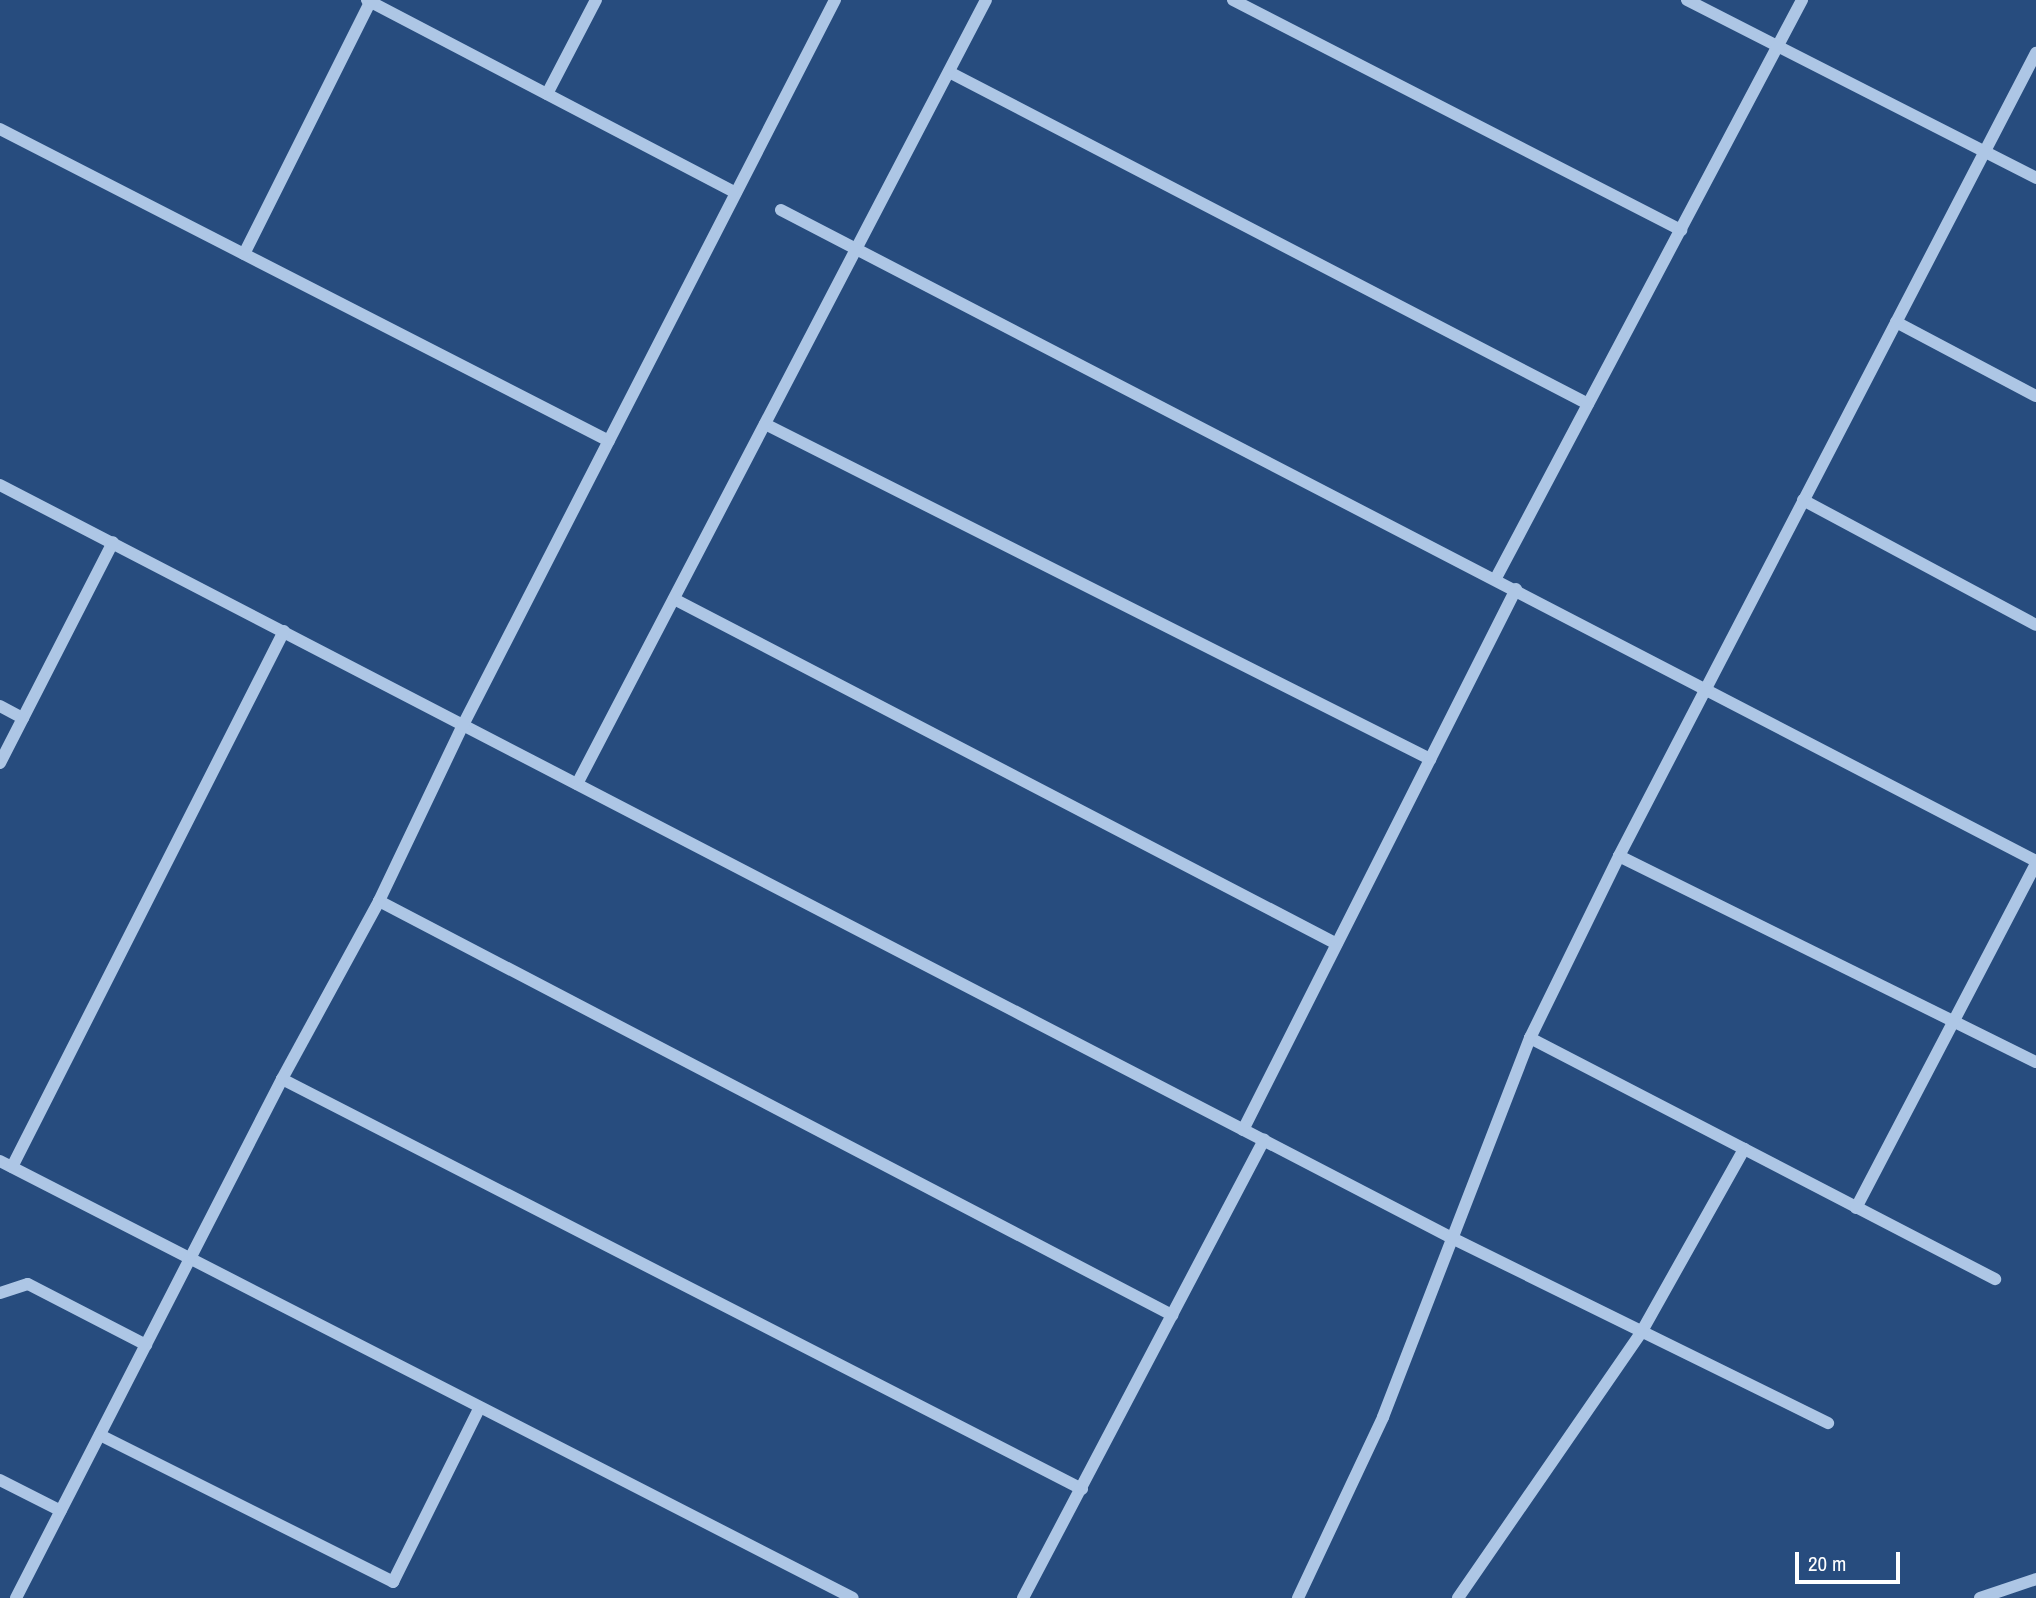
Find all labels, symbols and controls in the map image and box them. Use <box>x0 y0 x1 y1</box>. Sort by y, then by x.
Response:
scale bar <box>1798 1538 1903 1582</box>
text: 20 m <box>1808 1549 1846 1578</box>

